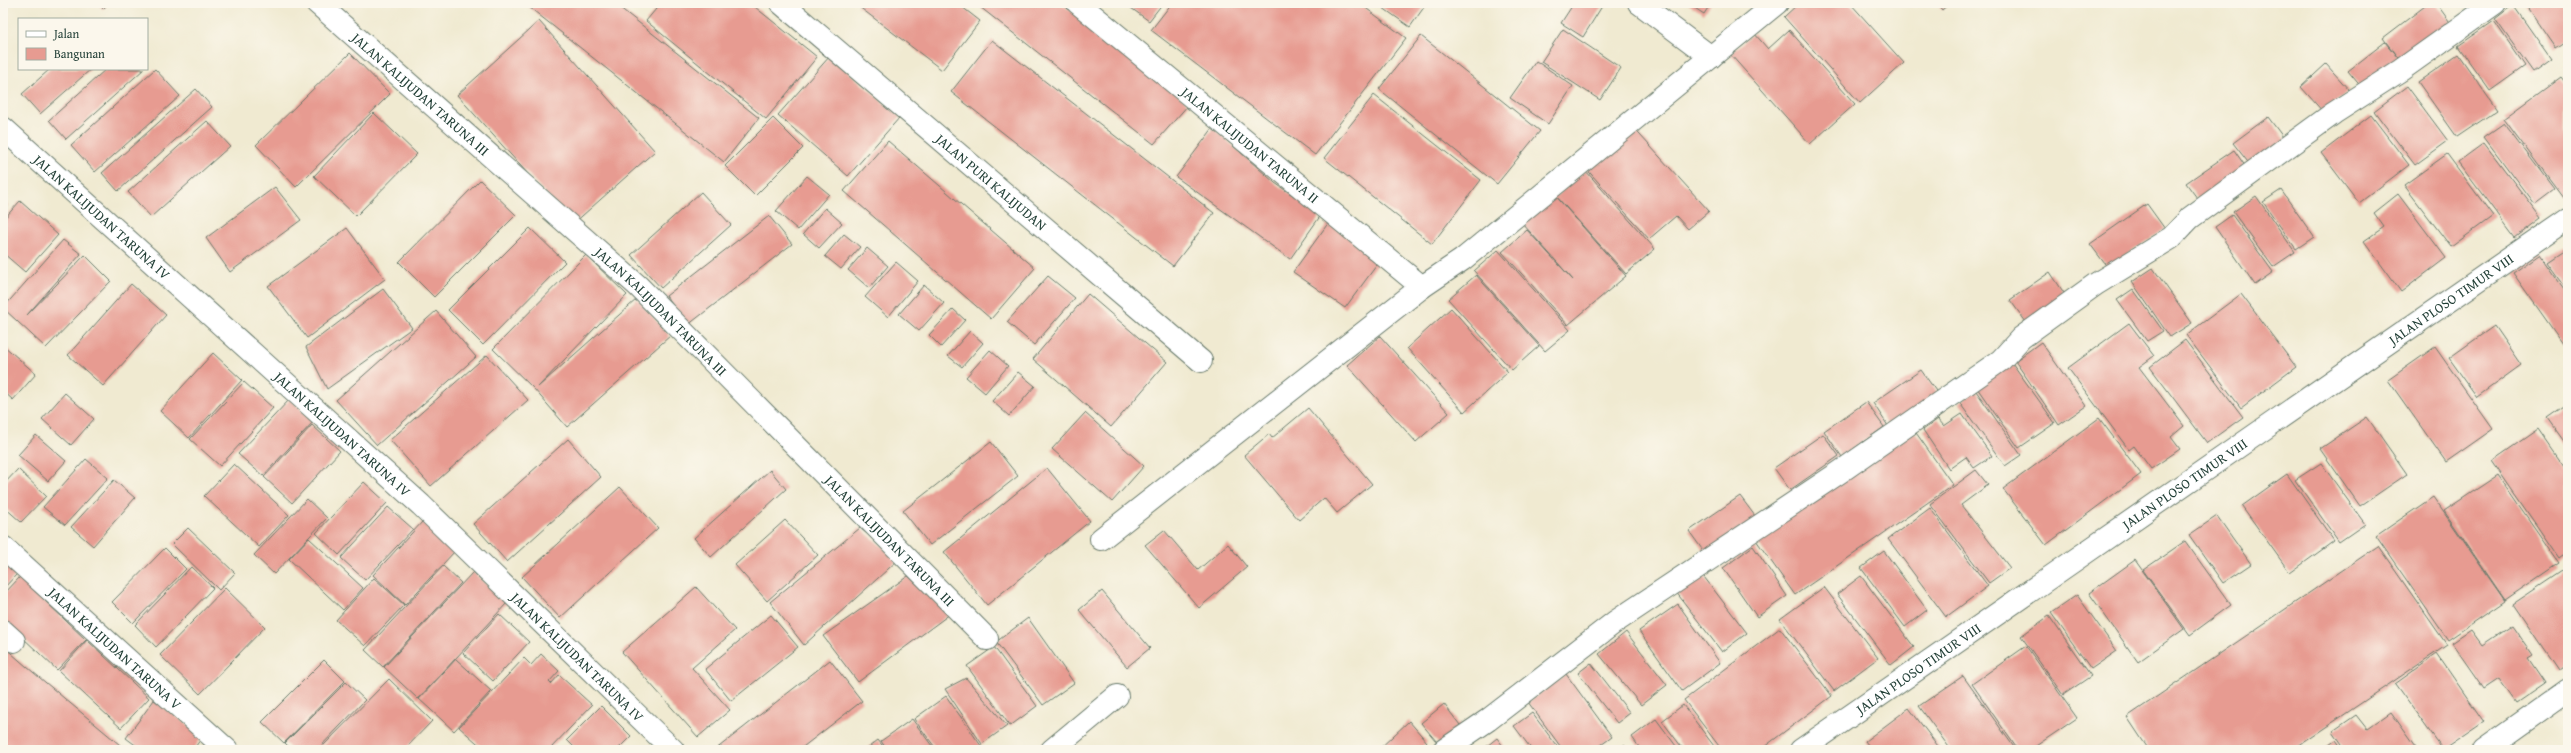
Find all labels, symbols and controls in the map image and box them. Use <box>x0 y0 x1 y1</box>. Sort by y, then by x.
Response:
legend <box>18 18 148 70</box>
text: Jalan <box>52 25 79 42</box>
street label: JALAN KALIJUDAN TARUNA III <box>346 27 494 160</box>
text: Bangunan <box>54 45 105 62</box>
street label: JALAN KALIJUDAN TARUNA II <box>1175 81 1323 208</box>
street label: JALAN PURI KALIJUDAN <box>930 128 1051 235</box>
street label: JALAN KALIJUDAN TARUNA IV <box>27 149 175 284</box>
street label: JALAN KALIJUDAN TARUNA III <box>589 241 731 380</box>
street label: JALAN PLOSO TIMUR VIII <box>2383 249 2517 351</box>
street label: JALAN KALIJUDAN TARUNA IV <box>268 366 415 501</box>
street label: JALAN PLOSO TIMUR VIII <box>2117 433 2251 535</box>
street label: JALAN KALIJUDAN TARUNA III <box>819 469 959 611</box>
street label: JALAN KALIJUDAN TARUNA V <box>42 581 186 714</box>
street label: JALAN KALIJUDAN TARUNA IV <box>505 586 648 726</box>
street label: JALAN PLOSO TIMUR VIII <box>1850 618 1985 720</box>

